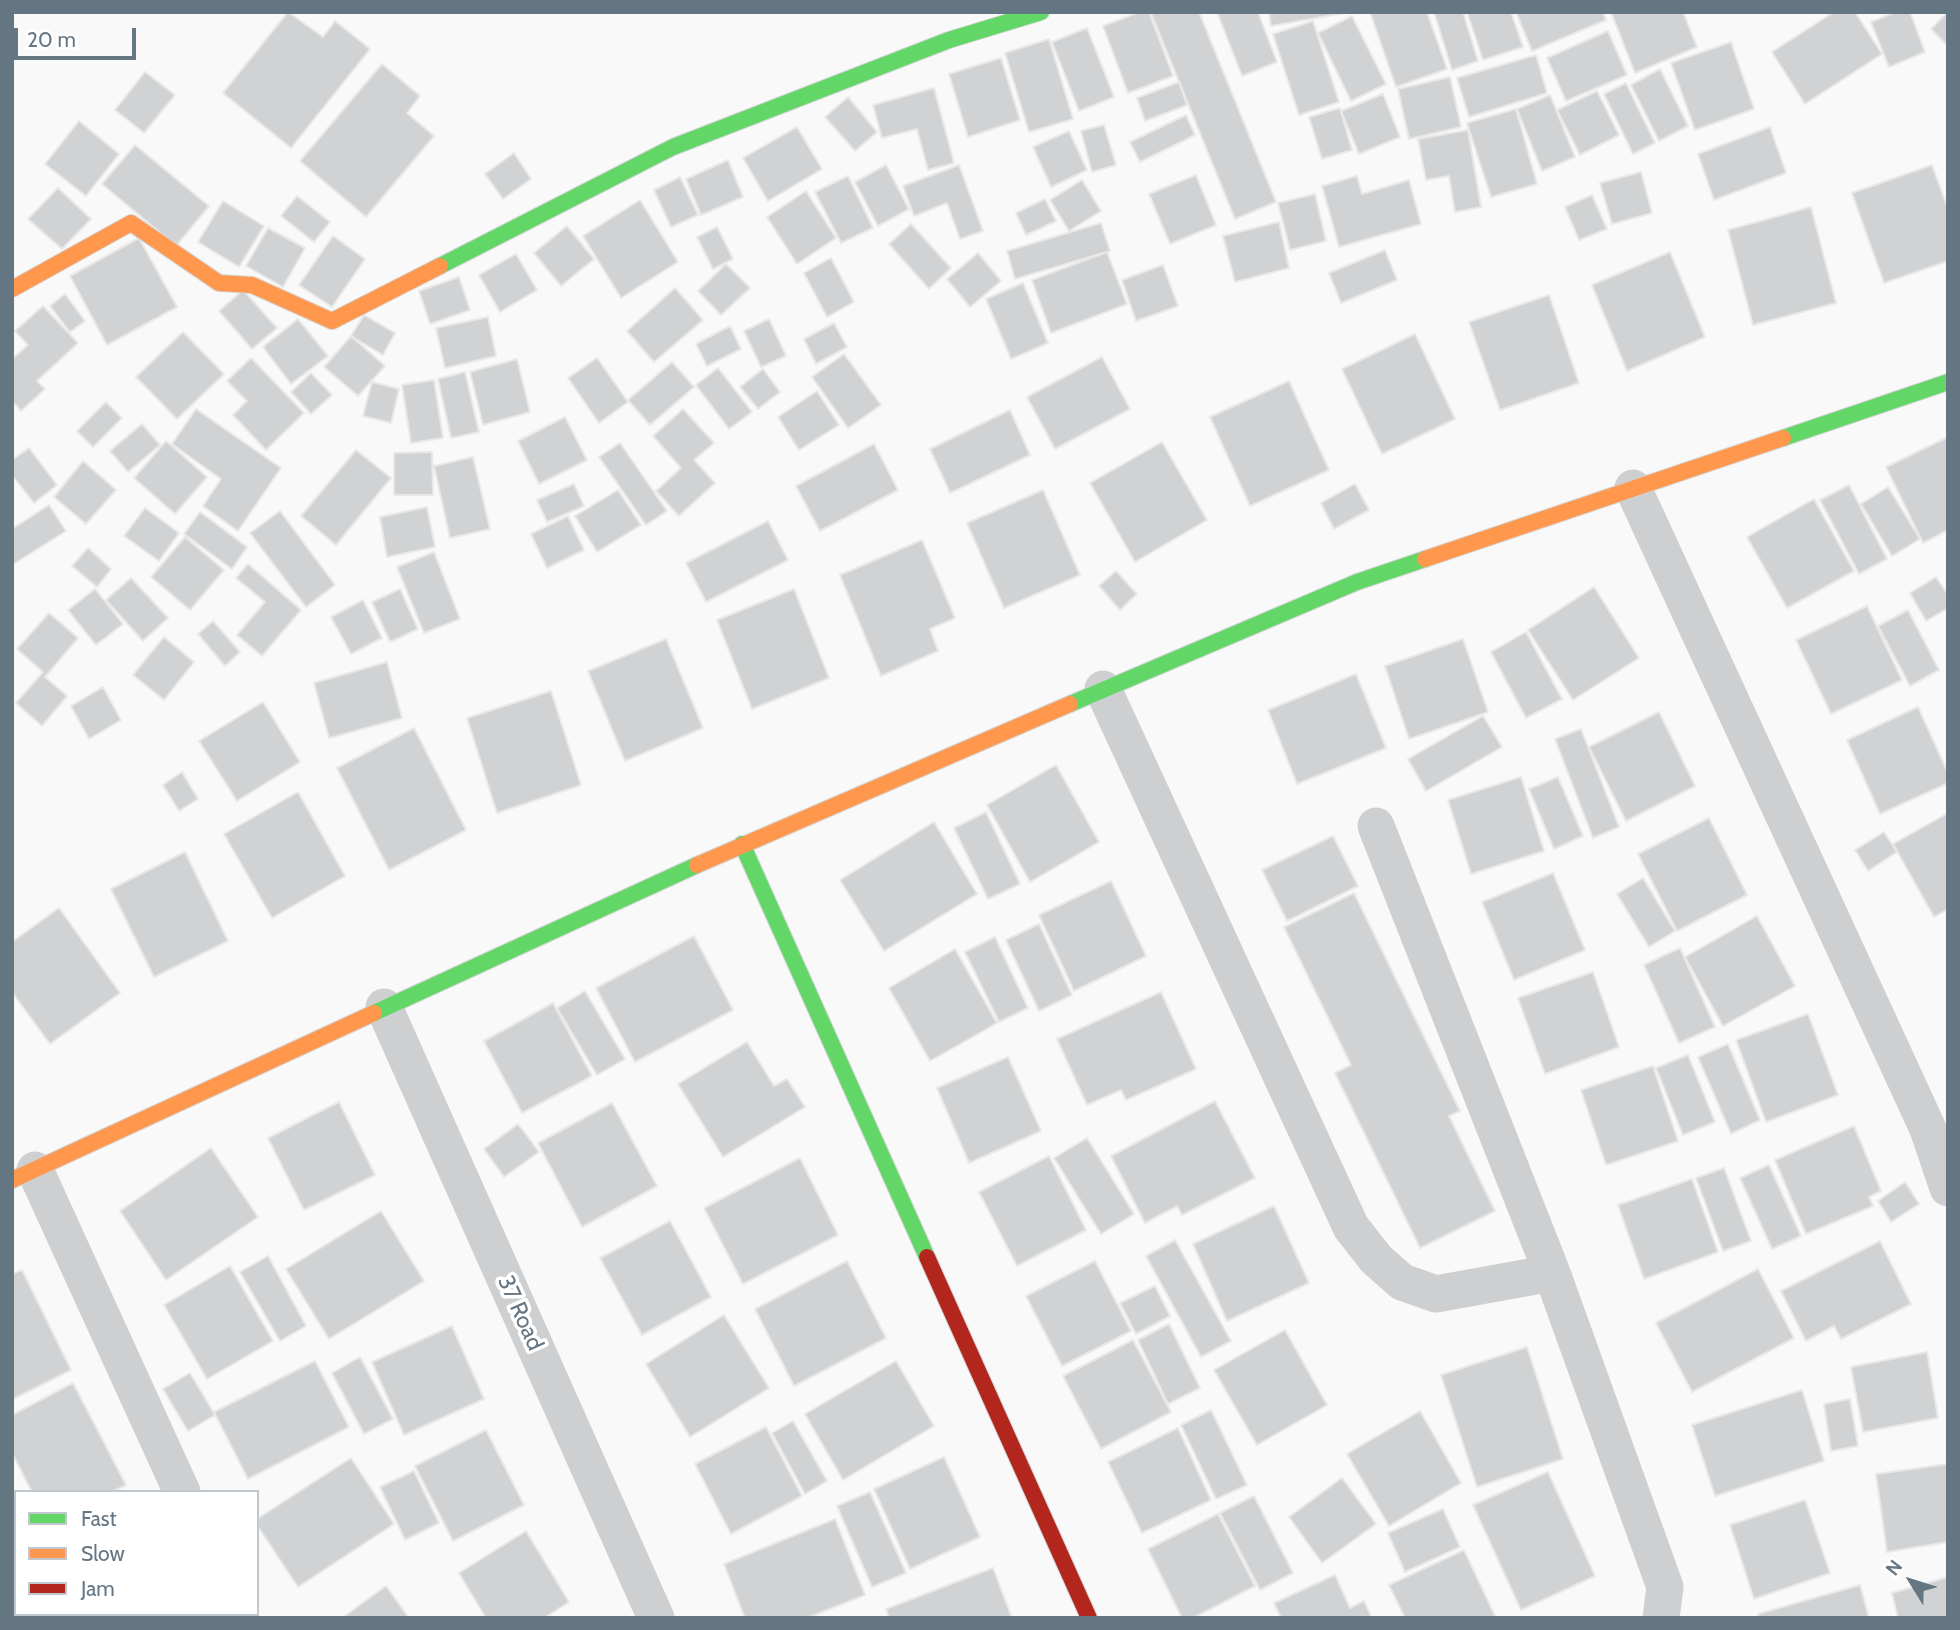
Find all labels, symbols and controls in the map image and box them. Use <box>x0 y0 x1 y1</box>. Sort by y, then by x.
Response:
scale bar <box>18 14 140 58</box>
text: 20 m <box>27 27 76 52</box>
street label: 37 Road <box>491 1271 549 1355</box>
legend <box>14 1490 259 1616</box>
text: Fast <box>81 1506 117 1531</box>
text: Slow <box>81 1541 125 1566</box>
north arrow <box>1876 1546 1946 1616</box>
text: N <box>1881 1555 1907 1580</box>
text: Jam <box>81 1576 115 1601</box>

